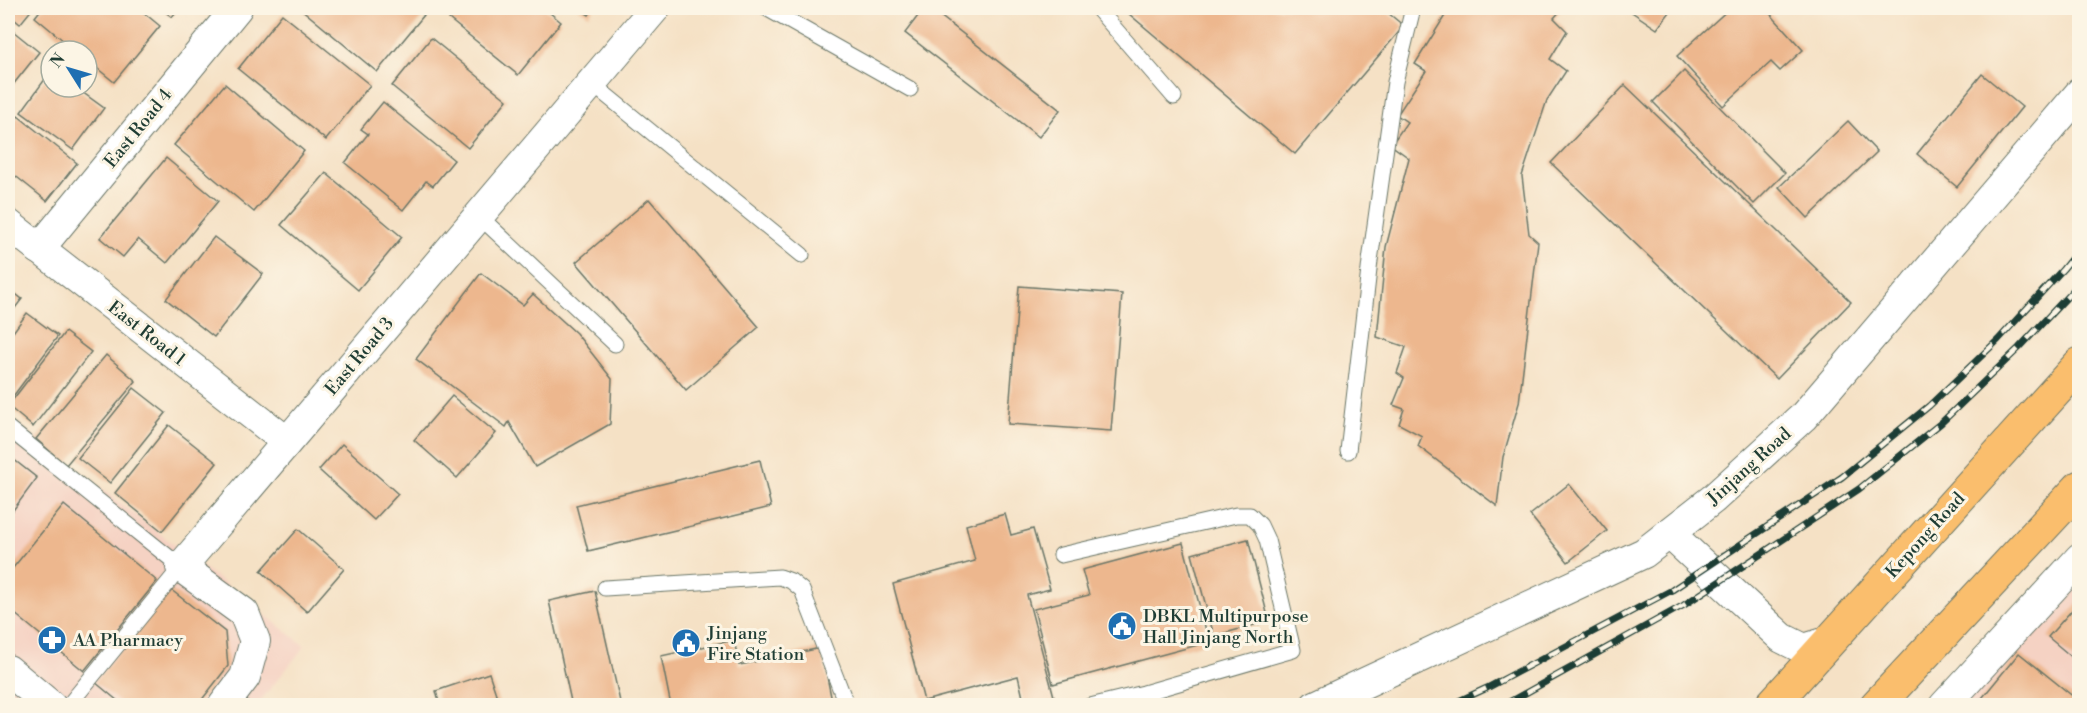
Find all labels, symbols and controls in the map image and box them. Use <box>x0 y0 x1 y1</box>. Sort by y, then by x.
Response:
north arrow <box>39 39 99 99</box>
text: N <box>46 49 70 72</box>
street label: East Road 4 <box>99 84 178 173</box>
street label: East Road 1 <box>103 296 191 371</box>
street label: East Road 3 <box>320 312 399 400</box>
street label: Jinjang Road <box>1702 422 1797 511</box>
street label: Kepong Road <box>1881 487 1971 583</box>
place label: DBKL Multipurpose Hall Jinjang North <box>1143 605 1309 649</box>
public building icon: DBKL Multipurpose Hall Jinjang North <box>1106 610 1138 642</box>
place label: Jinjang Fire Station <box>706 622 805 666</box>
pharmacy icon: AA Pharmacy <box>36 624 68 656</box>
public building icon: Jinjang Fire Station <box>670 627 702 659</box>
place label: AA Pharmacy <box>72 629 183 652</box>

